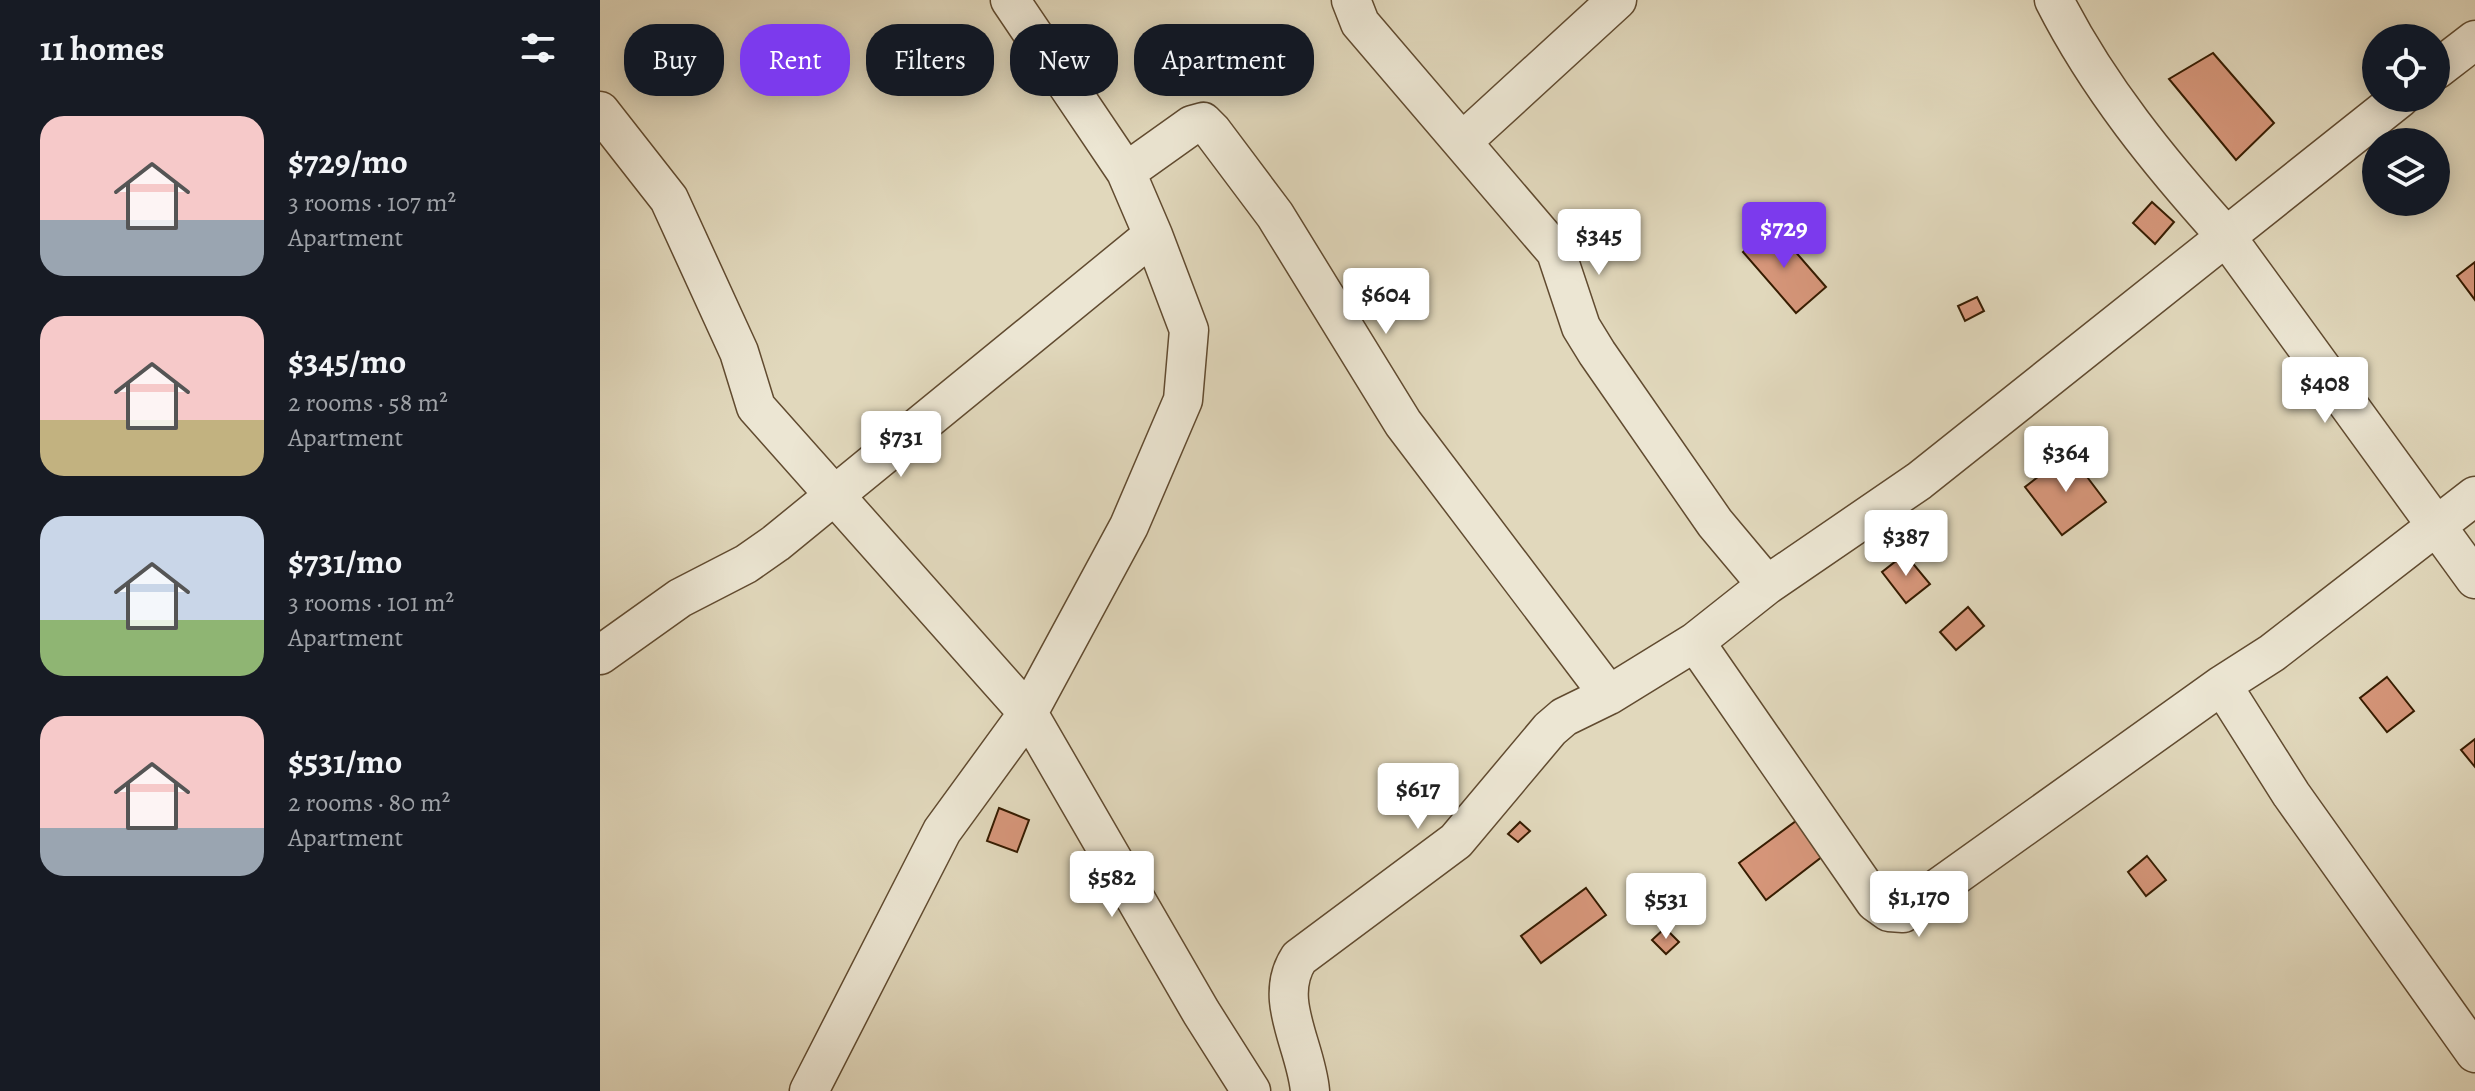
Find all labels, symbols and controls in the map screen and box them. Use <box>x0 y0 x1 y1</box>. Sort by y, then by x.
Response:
chip: Buy <box>624 24 724 96</box>
chip: Rent <box>740 24 850 96</box>
chip: Filters <box>866 24 994 96</box>
chip: New <box>1010 24 1118 96</box>
chip: Apartment <box>1134 24 1314 96</box>
map controls <box>2362 24 2450 216</box>
button: locate <box>2362 24 2450 112</box>
text: 11 homes <box>40 25 164 72</box>
icon: filters <box>516 26 560 70</box>
button: layers <box>2362 128 2450 216</box>
text: $729/mo <box>288 138 408 185</box>
icon: home <box>104 148 200 244</box>
text: 3 rooms · 107 m² <box>288 185 456 220</box>
pin: $729 <box>1737 202 1831 270</box>
pin: $345 <box>1552 209 1646 277</box>
text: $729 <box>1760 210 1808 245</box>
text: $345 <box>1576 217 1622 252</box>
text: Apartment <box>288 220 403 255</box>
pin: $604 <box>1339 268 1433 336</box>
text: $604 <box>1361 276 1411 311</box>
text: $345/mo <box>288 338 406 385</box>
icon: home <box>104 348 200 444</box>
pin: $408 <box>2278 357 2372 425</box>
text: $408 <box>2300 365 2350 400</box>
text: 2 rooms · 58 m² <box>288 385 448 420</box>
pin: $731 <box>854 411 948 479</box>
text: $731 <box>879 419 923 454</box>
text: Apartment <box>288 420 403 455</box>
pin: $364 <box>2019 426 2113 494</box>
text: $364 <box>2042 434 2090 469</box>
pin: $387 <box>1859 510 1953 578</box>
text: $387 <box>1883 518 1929 553</box>
text: $731/mo <box>288 538 402 585</box>
icon: home <box>104 548 200 644</box>
text: 3 rooms · 101 m² <box>288 585 454 620</box>
text: Apartment <box>288 620 403 655</box>
text: $531/mo <box>288 738 402 785</box>
icon: home <box>104 748 200 844</box>
pin: $617 <box>1371 763 1465 831</box>
text: $617 <box>1396 771 1440 806</box>
text: 2 rooms · 80 m² <box>288 785 450 820</box>
text: Apartment <box>288 820 403 855</box>
pin: $582 <box>1065 851 1159 919</box>
text: $582 <box>1088 859 1136 894</box>
pin: $1,170 <box>1854 871 1984 939</box>
pin: $531 <box>1619 873 1713 941</box>
text: $1,170 <box>1888 879 1950 914</box>
text: $531 <box>1644 881 1688 916</box>

